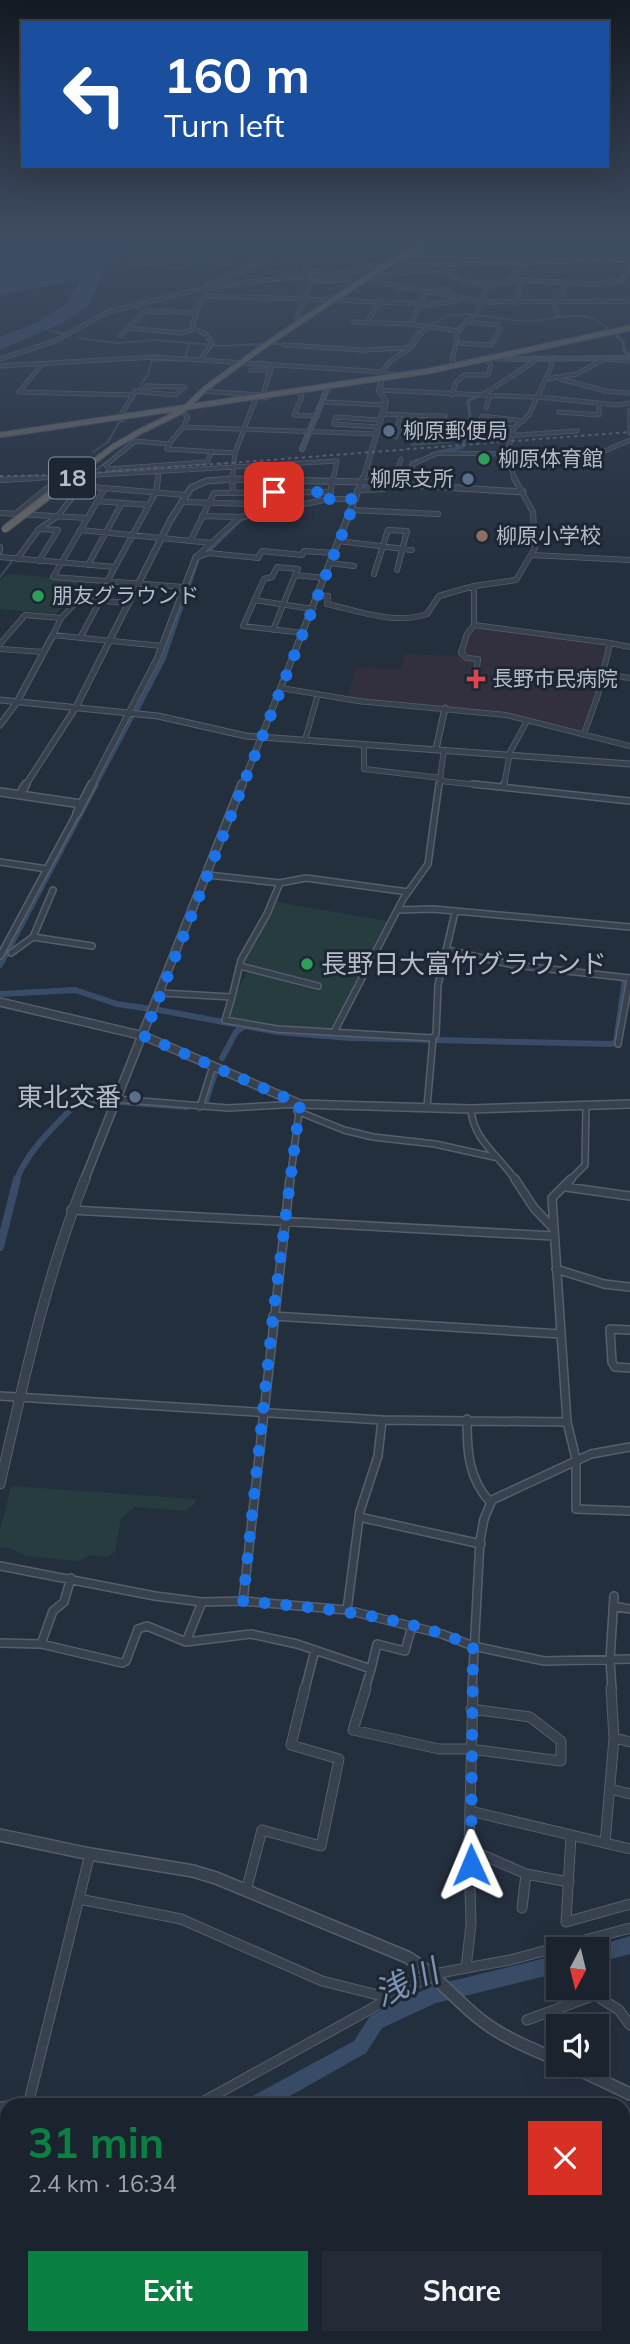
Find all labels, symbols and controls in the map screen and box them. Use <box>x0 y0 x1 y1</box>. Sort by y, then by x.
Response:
text: 160 m <box>164 44 310 105</box>
icon: left <box>49 49 140 140</box>
text: Turn left <box>164 105 284 145</box>
place label: 柳原郵便局 <box>403 417 508 443</box>
marker: 柳原郵便局 <box>381 423 397 439</box>
place label: 柳原体育館 <box>498 445 603 471</box>
marker: 柳原体育館 <box>476 451 492 467</box>
road number: 18 <box>49 458 95 499</box>
pin <box>244 462 304 522</box>
place label: 柳原支所 <box>370 465 454 491</box>
marker: 柳原支所 <box>460 471 476 487</box>
icon: arrive <box>255 473 293 511</box>
place label: 柳原小学校 <box>496 522 601 548</box>
marker: 柳原小学校 <box>474 528 490 544</box>
place label: 朋友グラウンド <box>52 582 199 608</box>
marker: 朋友グラウンド <box>30 588 46 604</box>
place label: 長野市民病院 <box>492 665 618 691</box>
marker: 長野市民病院 <box>466 669 486 689</box>
place label: 長野日大富竹グラウンド <box>321 947 607 980</box>
marker: 長野日大富竹グラウンド <box>299 956 315 972</box>
place label: 東北交番 <box>17 1080 121 1113</box>
marker: 東北交番 <box>127 1089 143 1105</box>
position arrow <box>434 1828 508 1902</box>
north arrow <box>546 1937 609 2000</box>
map controls <box>546 1937 609 2077</box>
water label: 浅川 <box>367 1948 447 2014</box>
button: sound <box>546 2014 609 2077</box>
text: 31 min <box>28 2116 164 2169</box>
button: close <box>528 2121 602 2195</box>
text: 2.4 km · 16:34 <box>28 2169 177 2198</box>
button: Exit <box>28 2251 308 2331</box>
button: Share <box>322 2251 602 2331</box>

